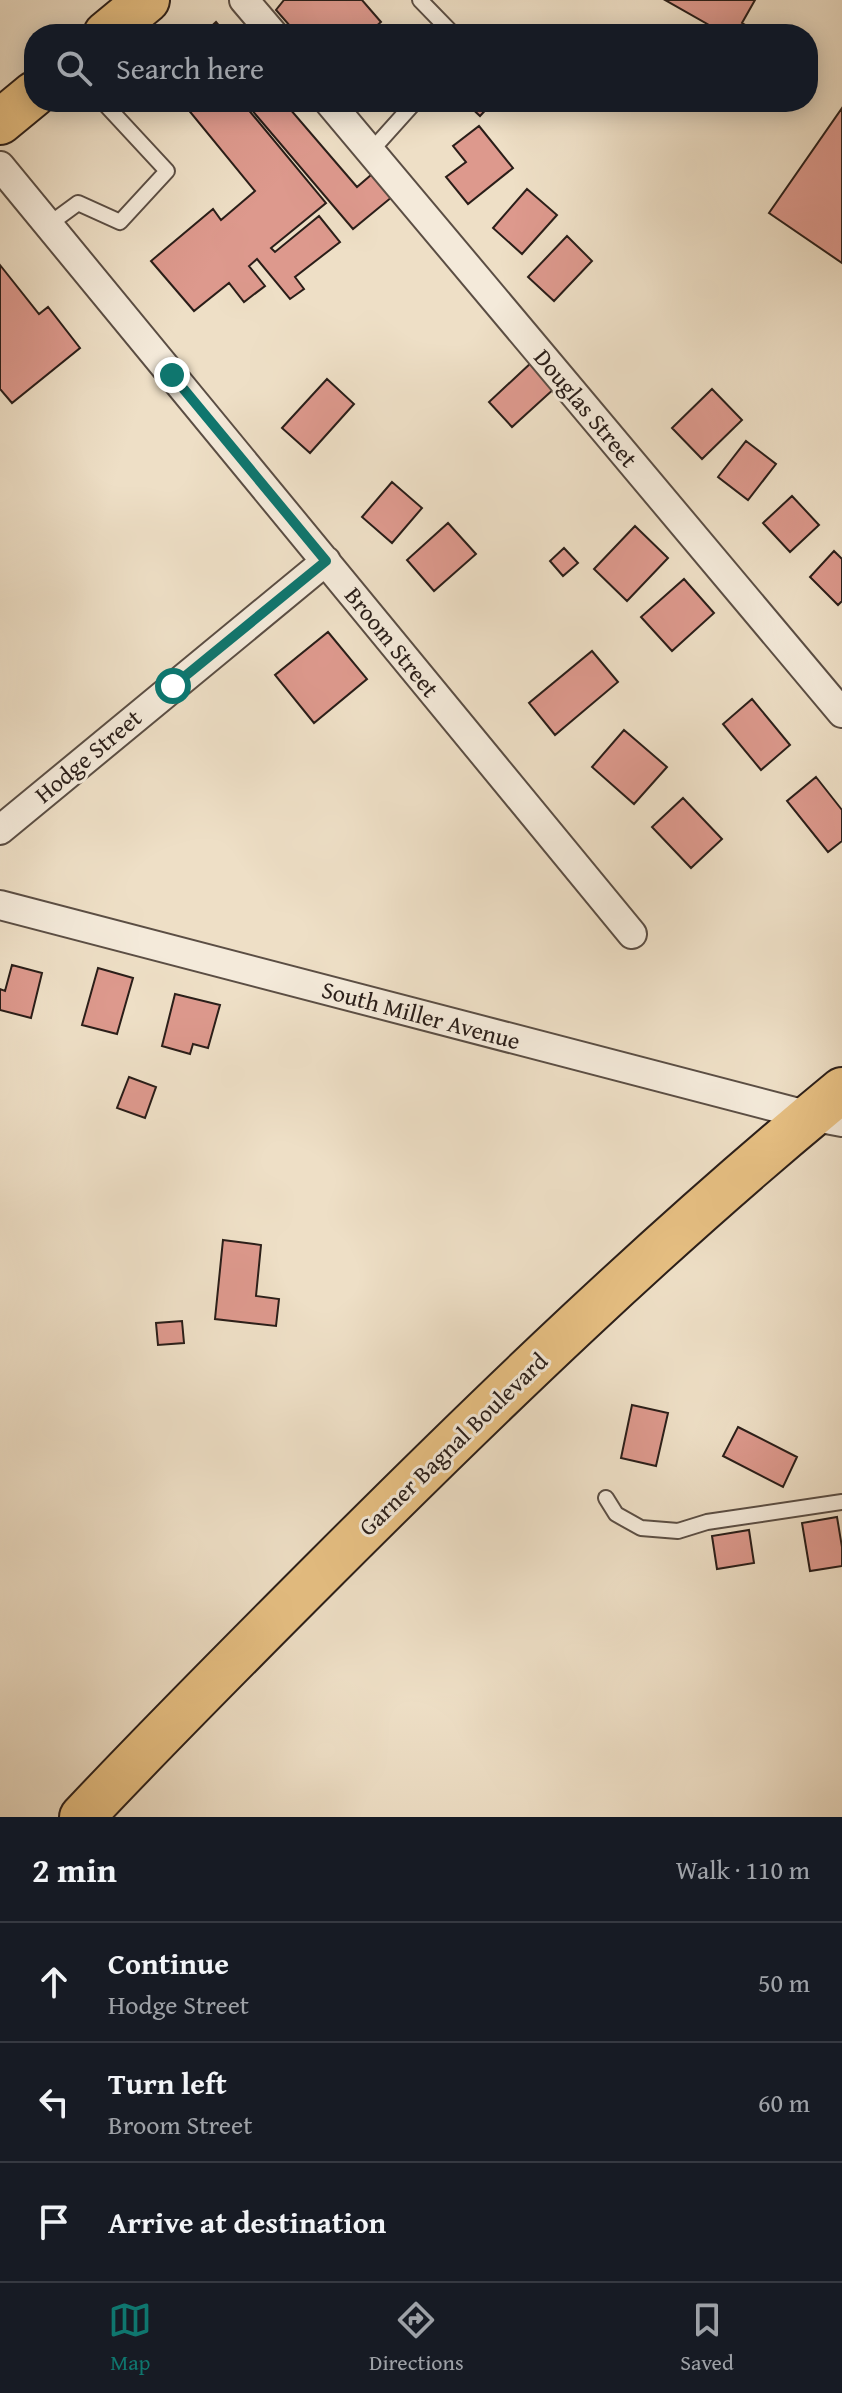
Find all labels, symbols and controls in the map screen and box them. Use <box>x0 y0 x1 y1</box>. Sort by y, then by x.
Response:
search box <box>24 24 818 112</box>
icon: search <box>52 46 96 90</box>
text: Search here <box>116 46 264 90</box>
street label: Douglas Street <box>526 341 646 475</box>
route end <box>154 357 190 393</box>
street label: Broom Street <box>336 579 448 705</box>
route start <box>155 668 191 704</box>
street label: Hodge Street <box>27 700 150 811</box>
street label: South Miller Avenue <box>318 972 524 1058</box>
street label: Garner Bagnal Boulevard <box>351 1344 556 1544</box>
text: 2 min <box>32 1845 117 1894</box>
text: Walk · 110 m <box>676 1850 810 1889</box>
text: Continue <box>108 1941 229 1985</box>
icon: ahead <box>32 1960 76 2004</box>
text: 50 m <box>758 1963 810 2002</box>
text: Hodge Street <box>108 1985 249 2024</box>
text: Turn left <box>108 2061 227 2105</box>
icon: left <box>32 2080 76 2124</box>
text: 60 m <box>758 2083 810 2122</box>
text: Broom Street <box>108 2105 252 2144</box>
icon: arrive <box>32 2200 76 2244</box>
text: Arrive at destination <box>108 2200 386 2244</box>
tab: Map <box>108 2298 152 2378</box>
tab: Directions <box>369 2298 464 2378</box>
tab: Saved <box>680 2298 734 2378</box>

